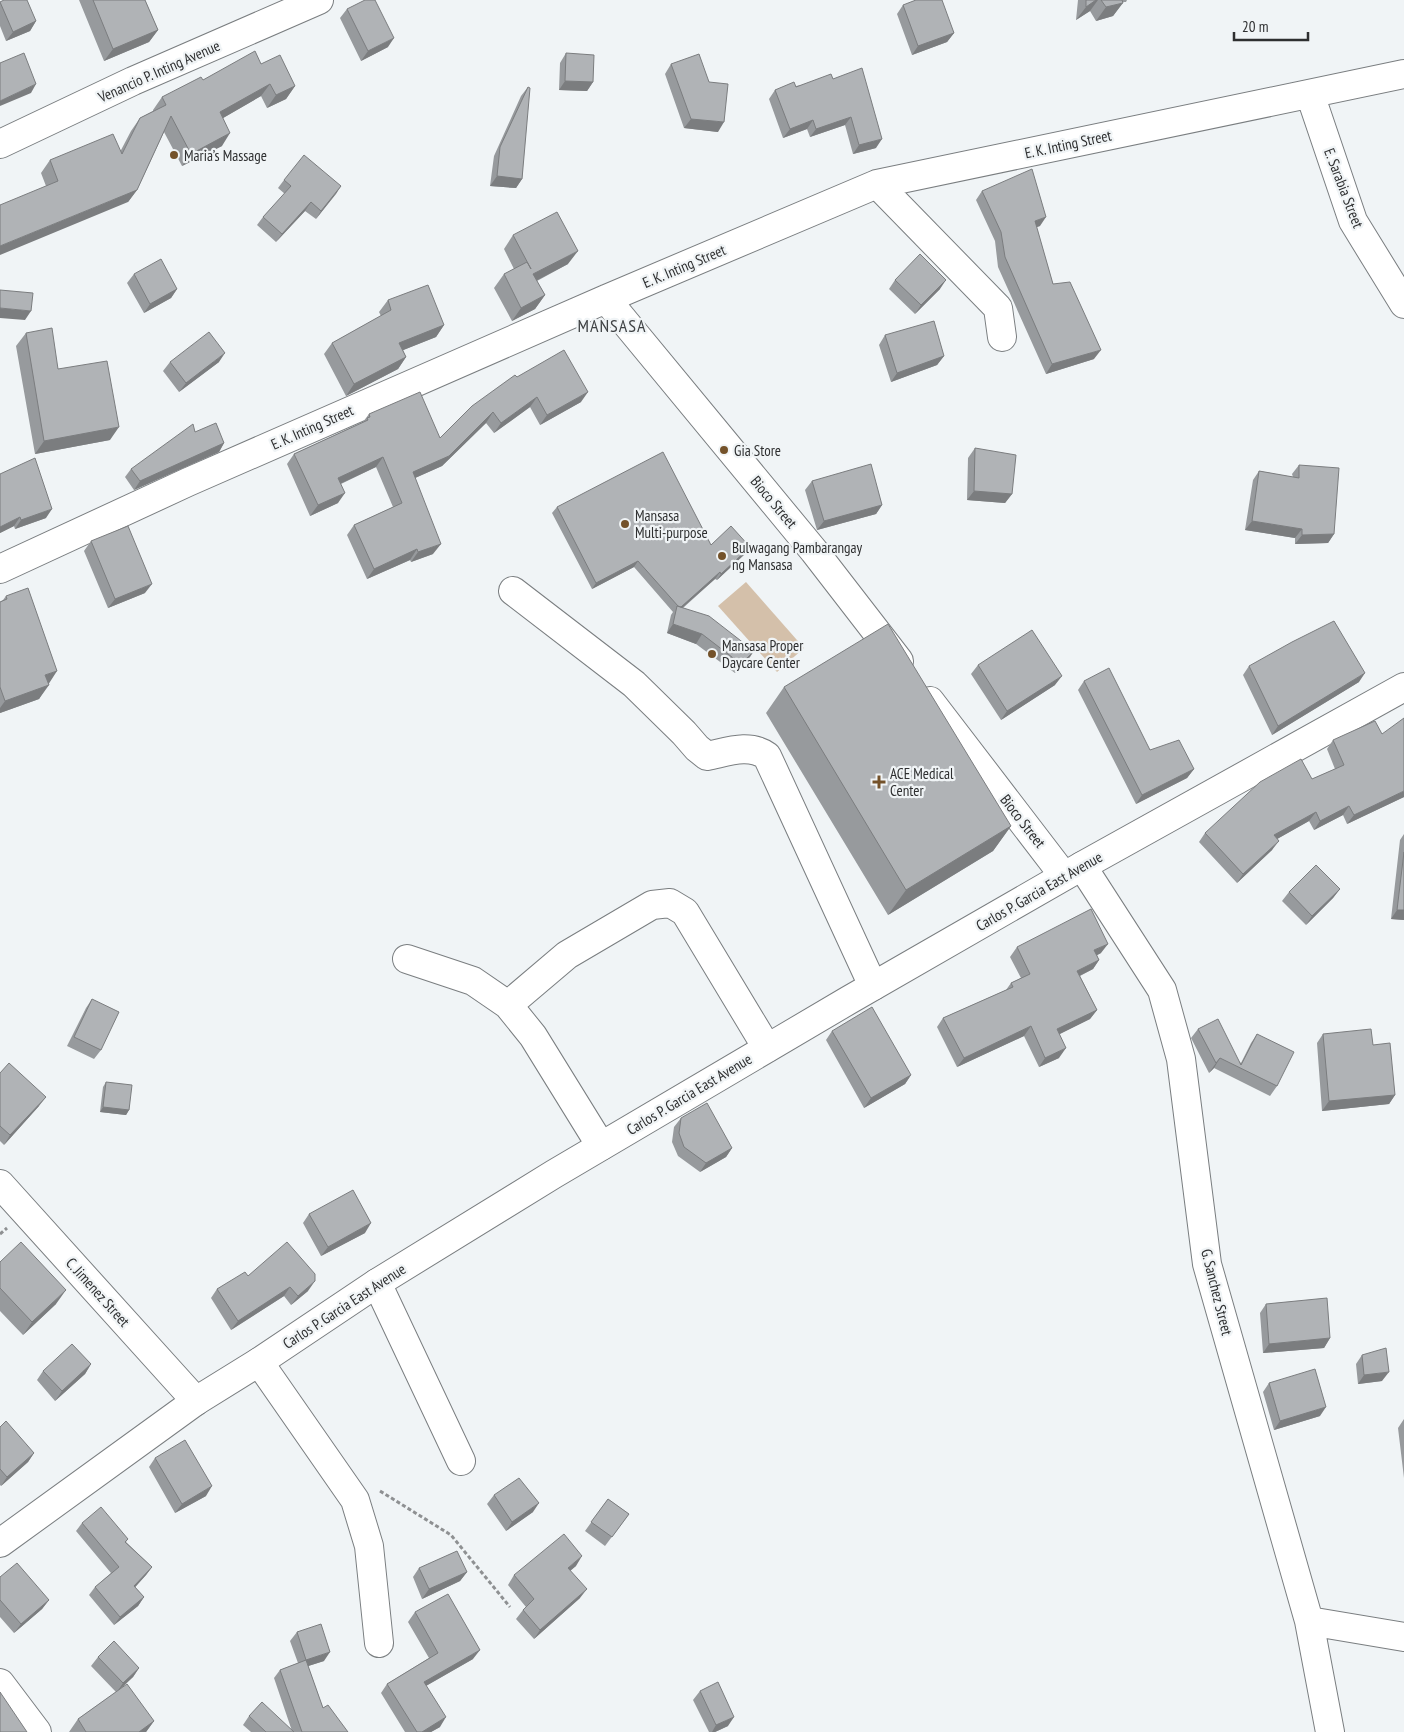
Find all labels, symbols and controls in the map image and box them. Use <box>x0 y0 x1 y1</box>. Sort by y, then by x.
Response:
scale bar <box>1234 10 1308 42</box>
text: 20 m <box>1242 17 1268 36</box>
street label: Venancio P. Inting Avenue <box>94 36 223 107</box>
street label: E. K. Inting Street <box>1023 126 1113 162</box>
street label: E. Sarabia Street <box>1320 145 1368 231</box>
place label: Maria’s Massage <box>184 146 267 165</box>
marker: Maria’s Massage <box>168 149 180 161</box>
street label: E. K. Inting Street <box>640 240 728 292</box>
district label: MANSASA <box>577 314 647 337</box>
street label: E. K. Inting Street <box>268 400 356 454</box>
place label: Gia Store <box>734 441 781 460</box>
marker: Gia Store <box>718 444 730 456</box>
street label: Bioco Street <box>747 472 801 532</box>
place label: Mansasa Multi-purpose <box>635 506 708 542</box>
marker: Mansasa Multi-purpose <box>619 518 631 530</box>
place label: Bulwagang Pambarangay ng Mansasa <box>732 538 862 574</box>
marker: Bulwagang Pambarangay ng Mansasa <box>716 550 728 562</box>
place label: Mansasa Proper Daycare Center <box>722 636 804 672</box>
marker: Mansasa Proper Daycare Center <box>706 648 718 660</box>
place label: ACE Medical Center <box>890 764 954 800</box>
marker: ACE Medical Center <box>872 775 886 789</box>
street label: Bioco Street <box>996 790 1050 852</box>
street label: Carlos P. Garcia East Avenue <box>972 847 1106 935</box>
street label: Carlos P. Garcia East Avenue <box>623 1049 755 1139</box>
street label: G. Sanchez Street <box>1197 1247 1237 1337</box>
street label: C. Jimenez Street <box>62 1254 134 1330</box>
street label: Carlos P. Garcia East Avenue <box>279 1259 409 1353</box>

